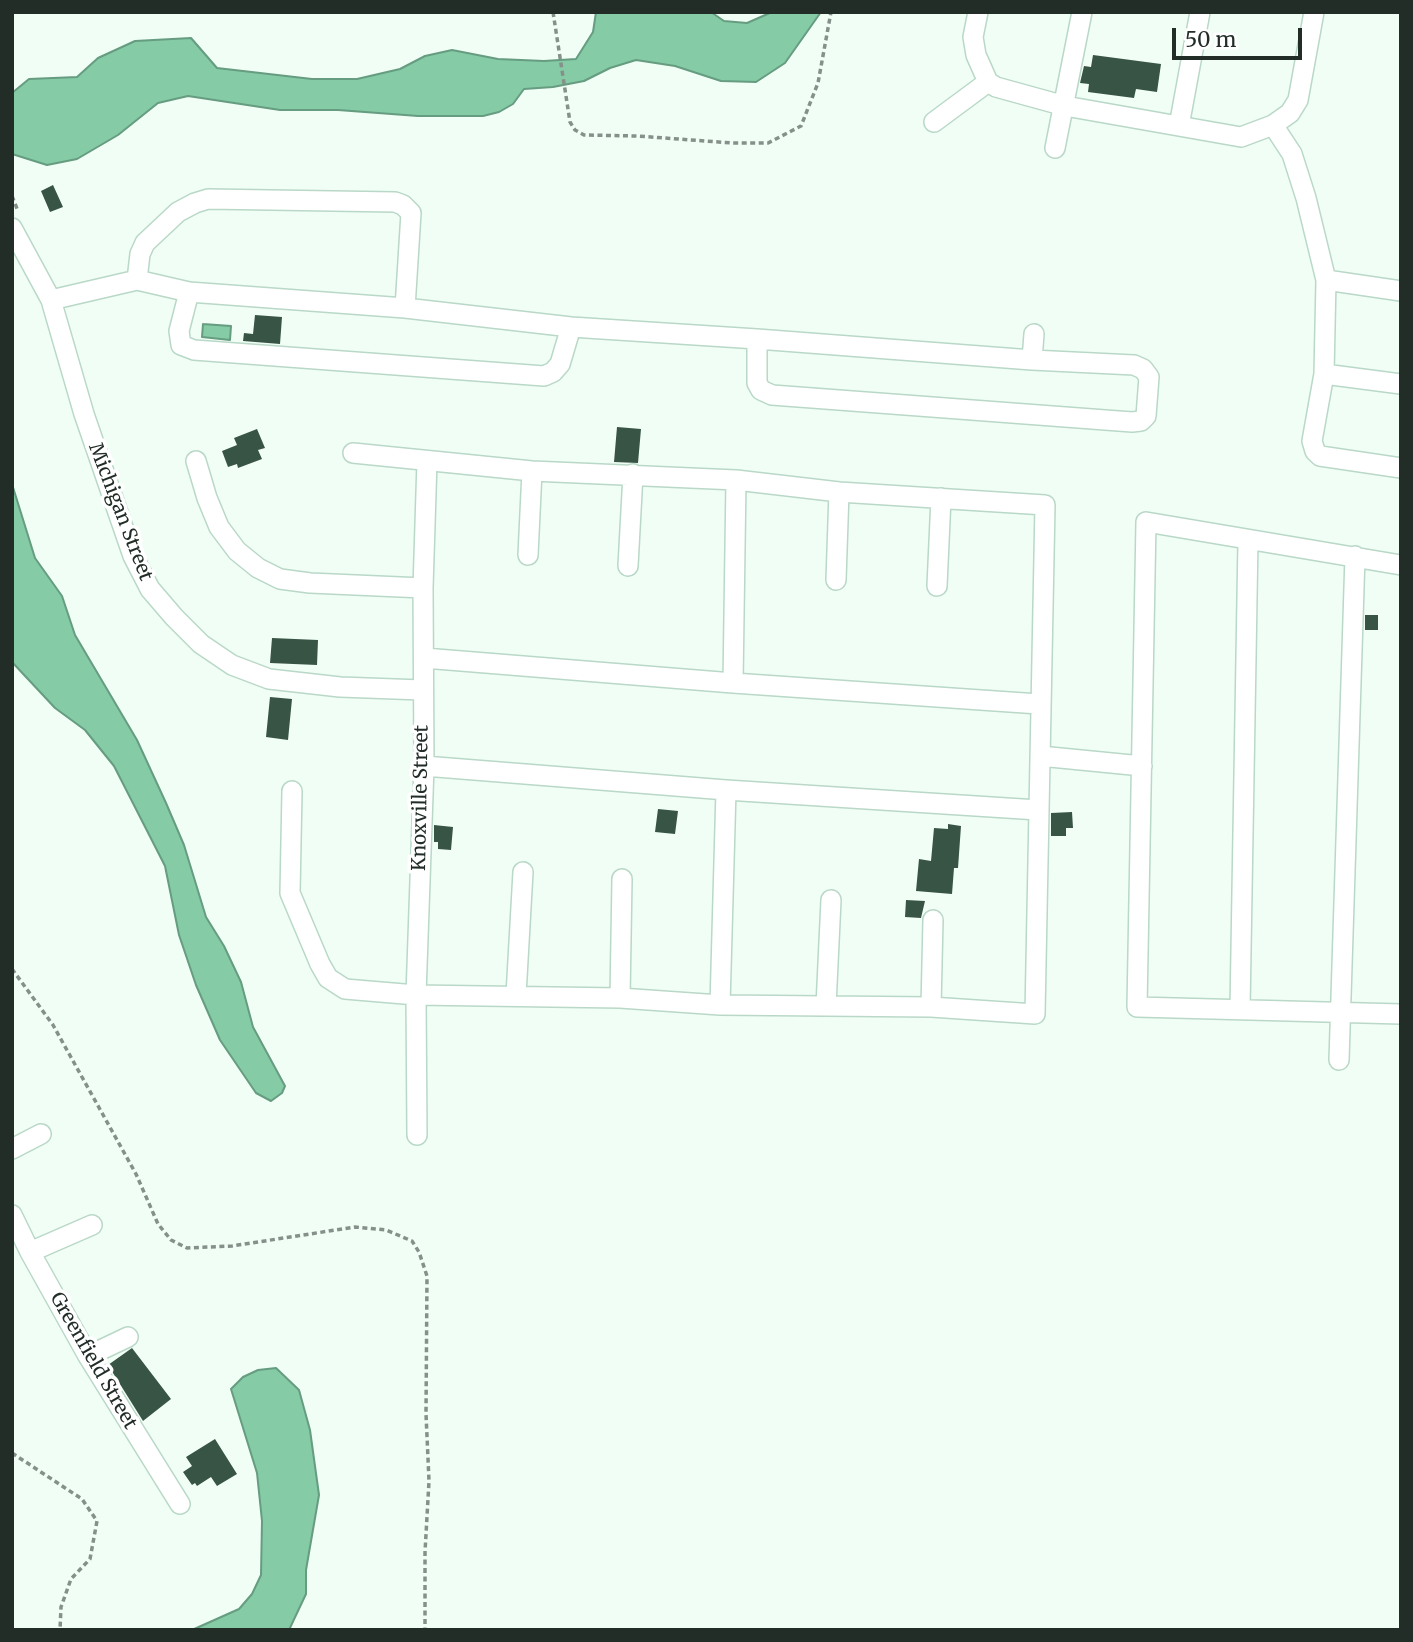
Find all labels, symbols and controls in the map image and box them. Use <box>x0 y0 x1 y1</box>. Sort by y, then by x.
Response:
scale bar <box>1175 14 1304 58</box>
text: 50 m <box>1185 26 1236 53</box>
street label: Michigan Street <box>83 440 157 584</box>
street label: Knoxville Street <box>408 725 434 871</box>
street label: Greenfield Street <box>45 1289 141 1433</box>

